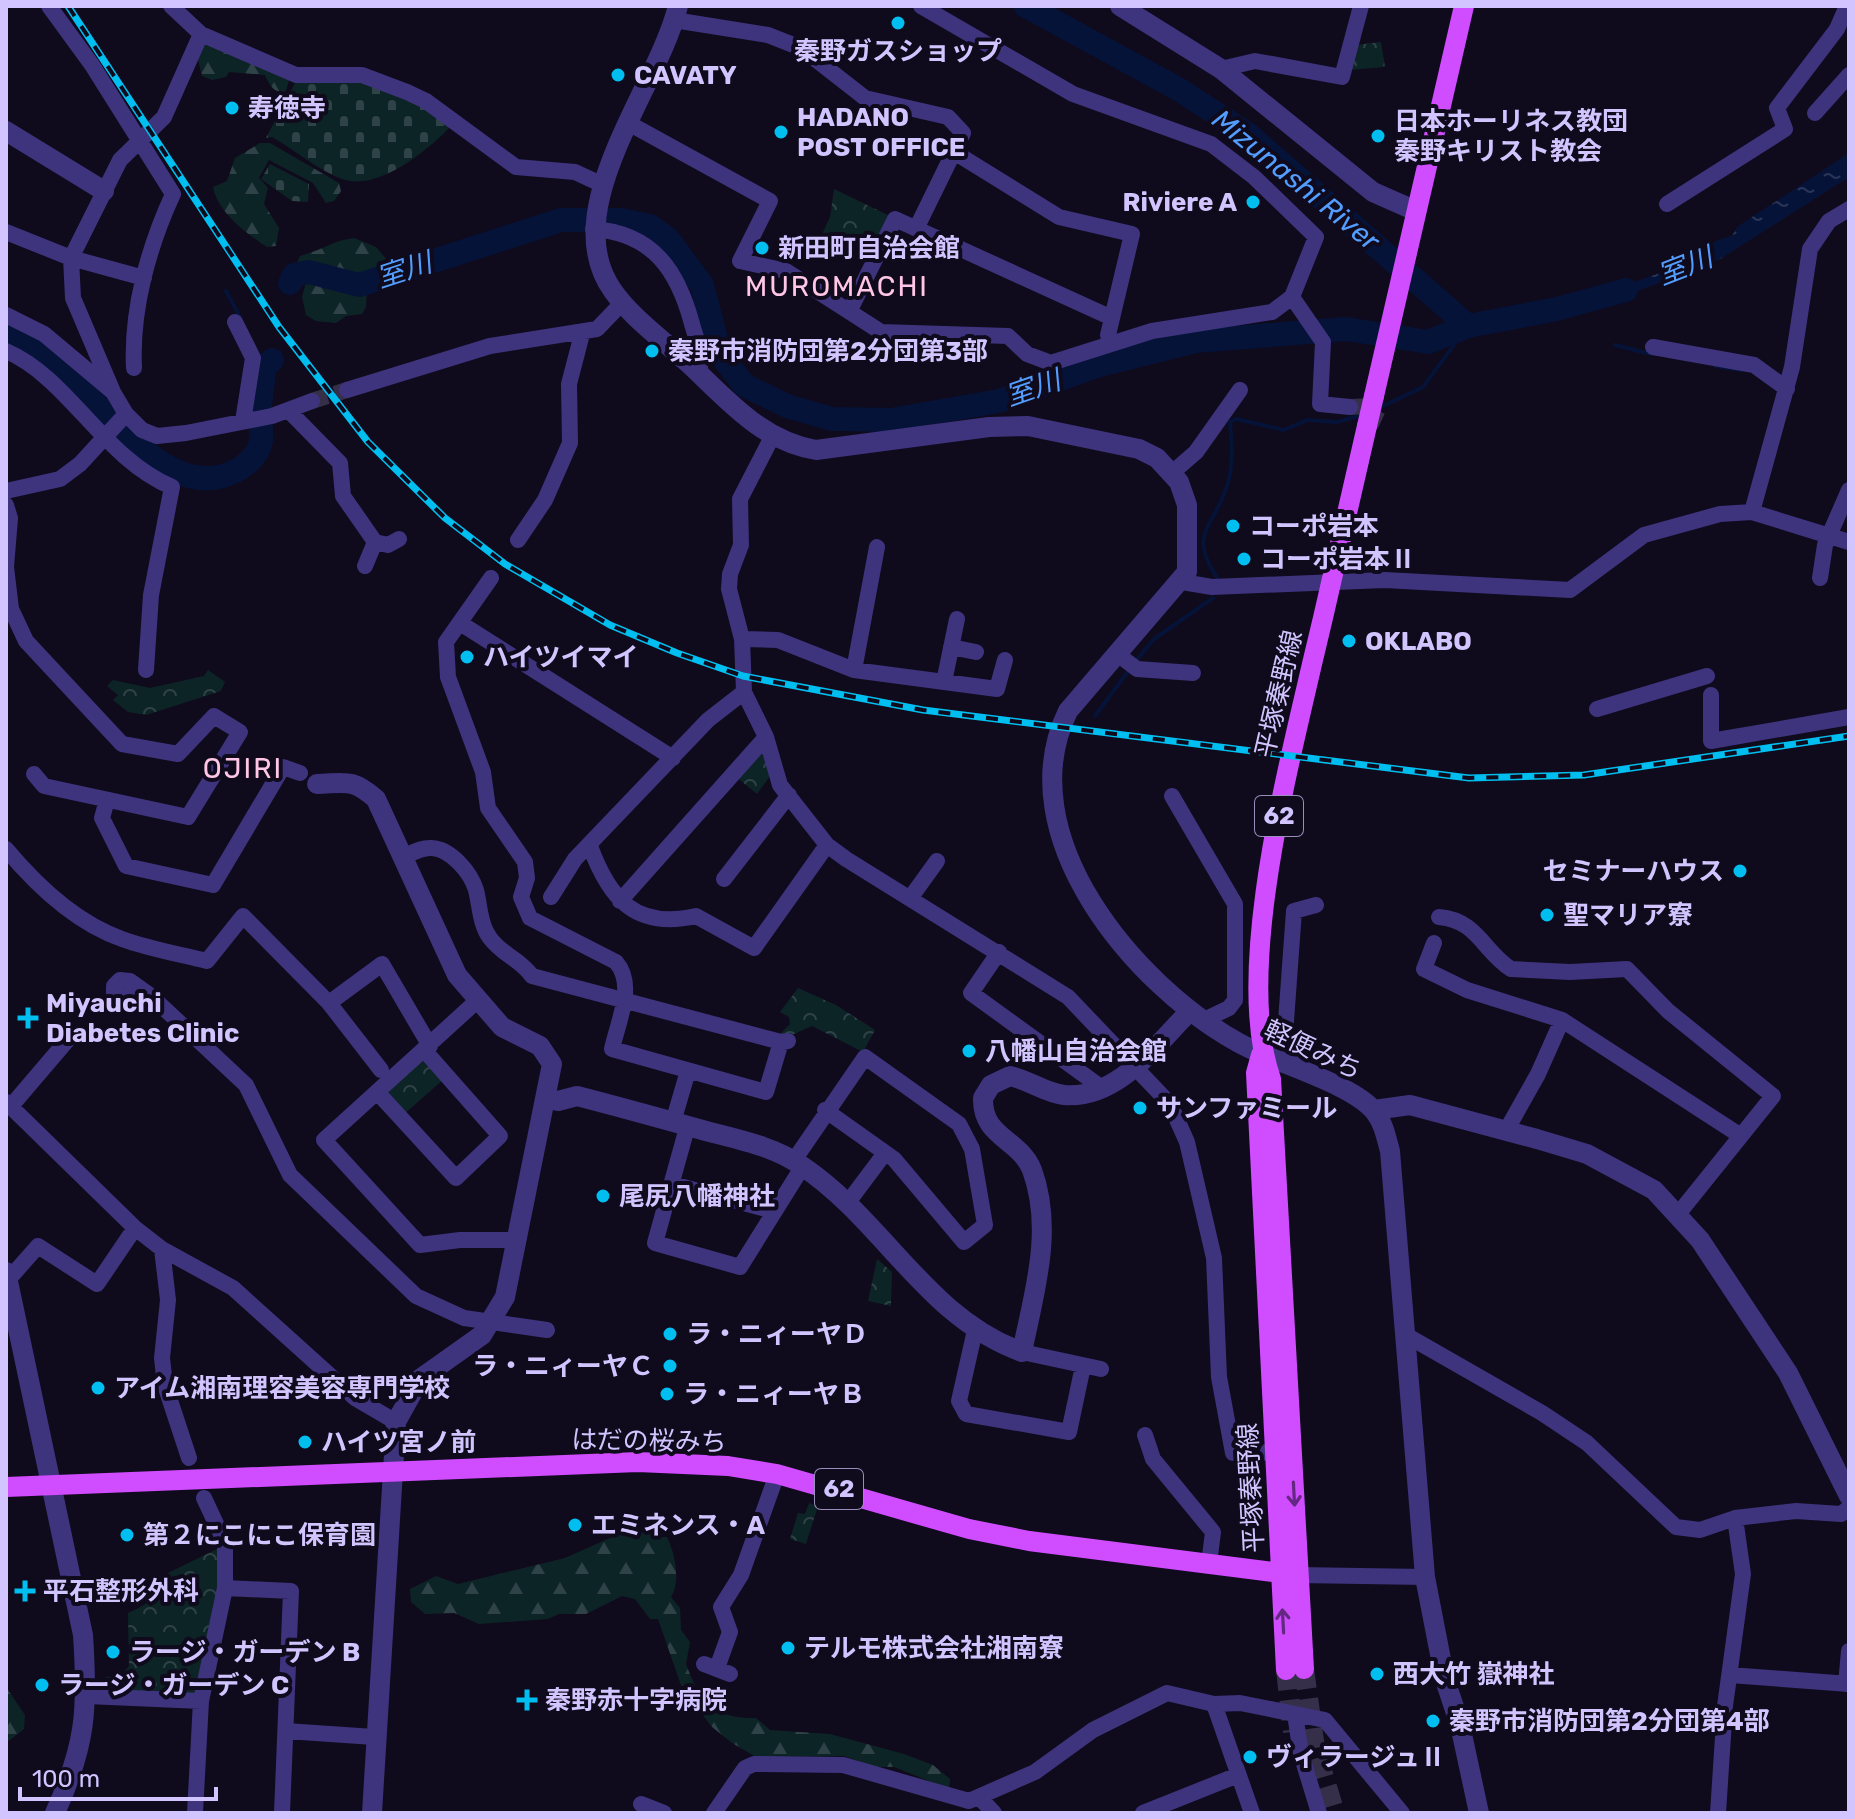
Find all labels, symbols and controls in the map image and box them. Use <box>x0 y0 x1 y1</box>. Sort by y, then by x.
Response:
marker: 秦野ガスショップ <box>889 14 907 32</box>
place label: 秦野ガスショップ <box>794 36 1002 67</box>
place label: CAVATY <box>634 60 737 91</box>
marker: CAVATY <box>609 66 627 84</box>
place label: 寿徳寺 <box>248 93 326 124</box>
marker: 寿徳寺 <box>223 99 241 117</box>
place label: HADANO POST OFFICE <box>797 102 965 163</box>
water label: Mizunashi River <box>1206 103 1387 258</box>
place label: 日本ホーリネス教団 秦野キリスト教会 <box>1394 106 1628 167</box>
marker: HADANO POST OFFICE <box>772 123 790 141</box>
marker: 日本ホーリネス教団 秦野キリスト教会 <box>1369 127 1387 145</box>
place label: Riviere A <box>1123 187 1237 218</box>
marker: Riviere A <box>1244 193 1262 211</box>
place label: 新田町自治会館 <box>778 233 960 264</box>
marker: 新田町自治会館 <box>753 239 771 257</box>
water label: 室川 <box>1653 239 1720 291</box>
water label: 室川 <box>372 245 439 294</box>
district label: MUROMACHI <box>745 270 929 303</box>
place label: 秦野市消防団第2分団第3部 <box>668 336 988 367</box>
marker: 秦野市消防団第2分団第3部 <box>643 342 661 360</box>
water label: 室川 <box>1001 362 1068 413</box>
place label: コーポ岩本 <box>1249 511 1379 542</box>
marker: コーポ岩本 <box>1224 517 1242 535</box>
place label: コーポ岩本Ⅱ <box>1260 544 1416 575</box>
marker: コーポ岩本Ⅱ <box>1235 550 1253 568</box>
place label: OKLABO <box>1365 626 1472 657</box>
street label: 平塚秦野線 <box>1249 627 1309 761</box>
marker: OKLABO <box>1340 632 1358 650</box>
place label: ハイツイマイ <box>483 642 638 673</box>
marker: ハイツイマイ <box>458 648 476 666</box>
district label: OJIRI <box>203 752 283 785</box>
road number: 62 <box>1255 796 1303 836</box>
place label: セミナーハウス <box>1543 856 1724 887</box>
marker: セミナーハウス <box>1731 862 1749 880</box>
place label: 聖マリア寮 <box>1563 900 1693 931</box>
marker: 聖マリア寮 <box>1538 906 1556 924</box>
place label: Miyauchi Diabetes Clinic <box>46 988 239 1049</box>
marker: Miyauchi Diabetes Clinic <box>17 1007 39 1029</box>
street label: 軽便みち <box>1259 1014 1367 1086</box>
place label: 八幡山自治会館 <box>985 1036 1167 1067</box>
marker: 八幡山自治会館 <box>960 1042 978 1060</box>
place label: サンファミール <box>1156 1093 1337 1124</box>
marker: サンファミール <box>1131 1099 1149 1117</box>
place label: 尾尻八幡神社 <box>619 1181 775 1212</box>
marker: 尾尻八幡神社 <box>594 1187 612 1205</box>
place label: ラ・ニィーヤＤ <box>686 1319 868 1350</box>
marker: ラ・ニィーヤＤ <box>661 1325 679 1343</box>
place label: ラ・ニィーヤＣ <box>472 1351 654 1382</box>
marker: ラ・ニィーヤＣ <box>661 1357 679 1375</box>
place label: アイム湘南理容美容専門学校 <box>114 1373 450 1404</box>
marker: アイム湘南理容美容専門学校 <box>89 1379 107 1397</box>
place label: ラ・ニィーヤＢ <box>683 1379 865 1410</box>
marker: ラ・ニィーヤＢ <box>658 1385 676 1403</box>
street label: 平塚秦野線 <box>1232 1422 1270 1554</box>
street label: はだの桜みち <box>571 1424 727 1458</box>
place label: ハイツ宮ノ前 <box>321 1427 476 1458</box>
marker: ハイツ宮ノ前 <box>296 1433 314 1451</box>
road number: 62 <box>815 1469 863 1509</box>
one-way arrow <box>1287 1480 1302 1507</box>
place label: エミネンス・A <box>591 1510 765 1541</box>
marker: エミネンス・A <box>566 1516 584 1534</box>
place label: 第２にこにこ保育園 <box>143 1520 376 1551</box>
marker: 第２にこにこ保育園 <box>118 1526 136 1544</box>
place label: 平石整形外科 <box>43 1576 199 1607</box>
marker: 平石整形外科 <box>14 1580 36 1602</box>
one-way arrow <box>1276 1608 1291 1635</box>
place label: テルモ株式会社湘南寮 <box>804 1633 1064 1664</box>
place label: ラージ・ガーデン B <box>129 1637 360 1668</box>
marker: テルモ株式会社湘南寮 <box>779 1639 797 1657</box>
marker: ラージ・ガーデン B <box>104 1643 122 1661</box>
place label: 西大竹 嶽神社 <box>1393 1659 1555 1690</box>
marker: 西大竹 嶽神社 <box>1368 1665 1386 1683</box>
place label: ラージ・ガーデン C <box>58 1670 289 1701</box>
marker: ラージ・ガーデン C <box>33 1676 51 1694</box>
place label: 秦野赤十字病院 <box>545 1685 727 1716</box>
marker: 秦野赤十字病院 <box>516 1689 538 1711</box>
place label: 秦野市消防団第2分団第4部 <box>1449 1706 1770 1737</box>
marker: 秦野市消防団第2分団第4部 <box>1424 1712 1442 1730</box>
place label: ヴィラージュⅡ <box>1266 1742 1446 1773</box>
marker: ヴィラージュⅡ <box>1241 1748 1259 1766</box>
scale bar <box>20 1751 216 1801</box>
text: 100 m <box>32 1765 100 1793</box>

